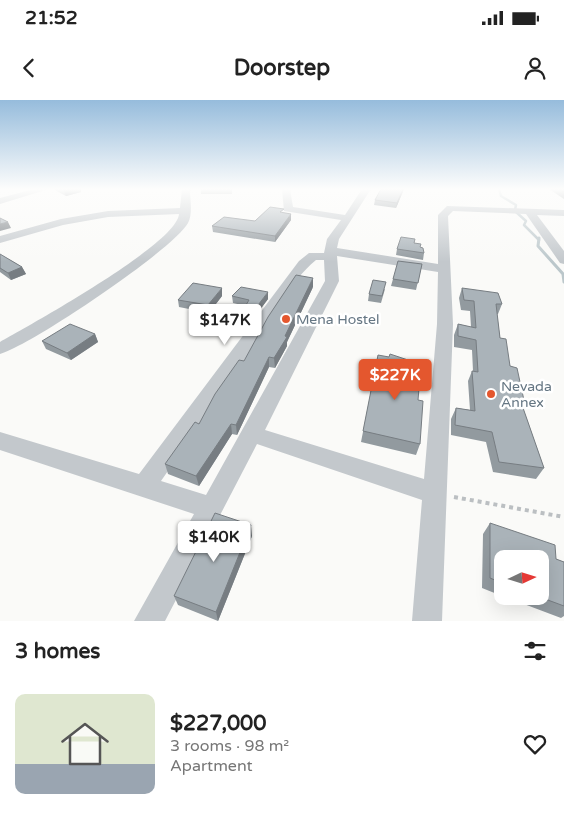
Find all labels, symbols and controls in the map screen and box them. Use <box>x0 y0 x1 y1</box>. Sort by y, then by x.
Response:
text: 21:52 <box>25 7 78 29</box>
icon: back <box>15 54 43 82</box>
icon: person <box>521 54 549 82</box>
text: Doorstep <box>234 55 330 81</box>
pin: $147K <box>190 304 260 346</box>
text: $147K <box>200 310 250 330</box>
place label: Mena Hostel <box>296 311 380 328</box>
marker: Mena Hostel <box>280 313 292 325</box>
pin: $227K <box>360 358 430 401</box>
text: $227K <box>370 365 420 385</box>
place label: Nevada Annex <box>501 378 552 411</box>
marker: Nevada Annex <box>485 388 497 400</box>
pin: $140K <box>179 520 249 563</box>
text: $140K <box>189 527 239 547</box>
north arrow <box>494 550 549 605</box>
map controls <box>494 550 549 605</box>
icon: filters <box>521 637 549 665</box>
text: 3 homes <box>15 639 100 664</box>
text: $227,000 <box>170 711 266 736</box>
icon: home <box>55 714 115 774</box>
icon: heart <box>521 730 549 758</box>
text: 3 rooms · 98 m² <box>170 736 289 756</box>
text: Apartment <box>170 756 253 776</box>

